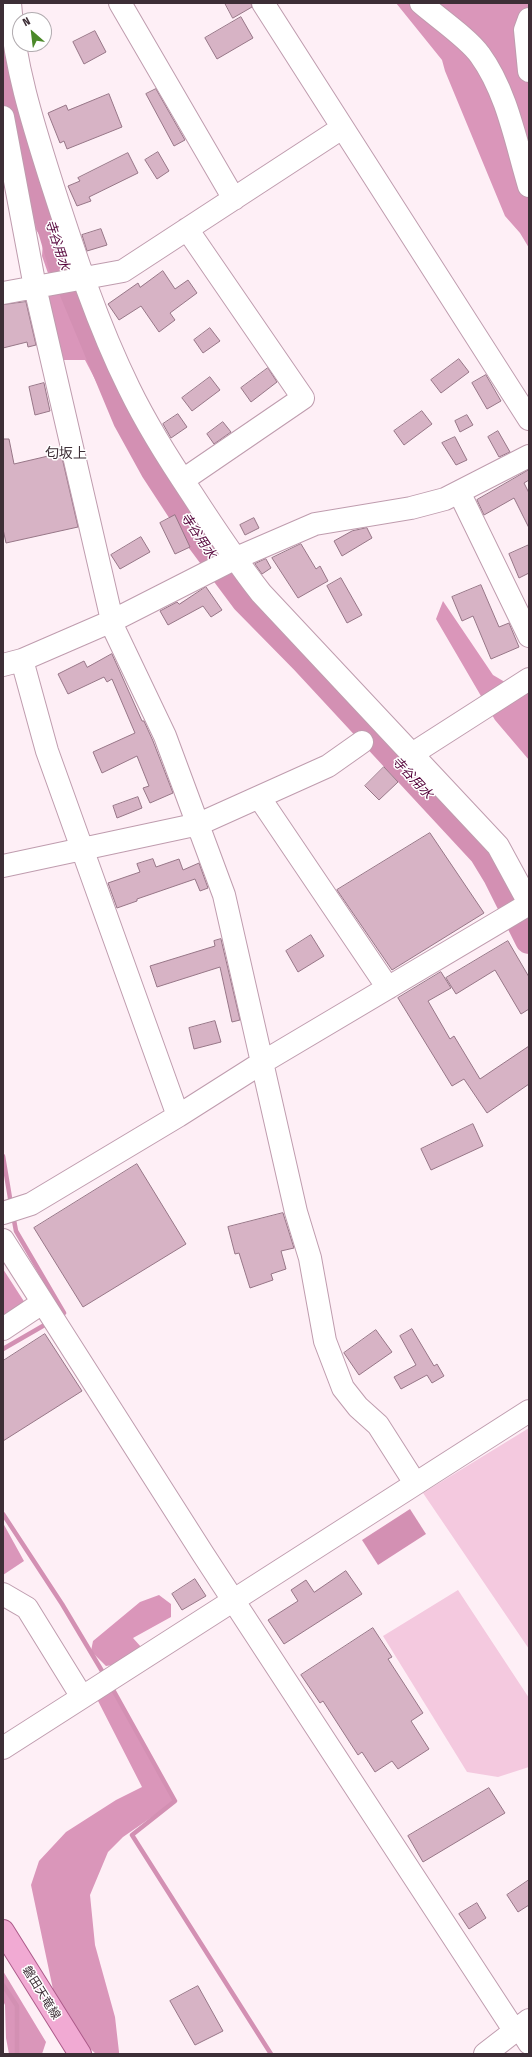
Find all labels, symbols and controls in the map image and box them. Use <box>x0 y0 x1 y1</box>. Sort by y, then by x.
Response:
north arrow <box>12 12 52 52</box>
text: N <box>21 15 33 29</box>
water label: 寺谷用水 <box>42 218 72 272</box>
district label: 匂坂上 <box>45 446 87 462</box>
water label: 寺谷用水 <box>177 510 219 562</box>
water label: 寺谷用水 <box>389 754 435 802</box>
street label: 磐田天竜線 <box>19 1964 63 2022</box>

